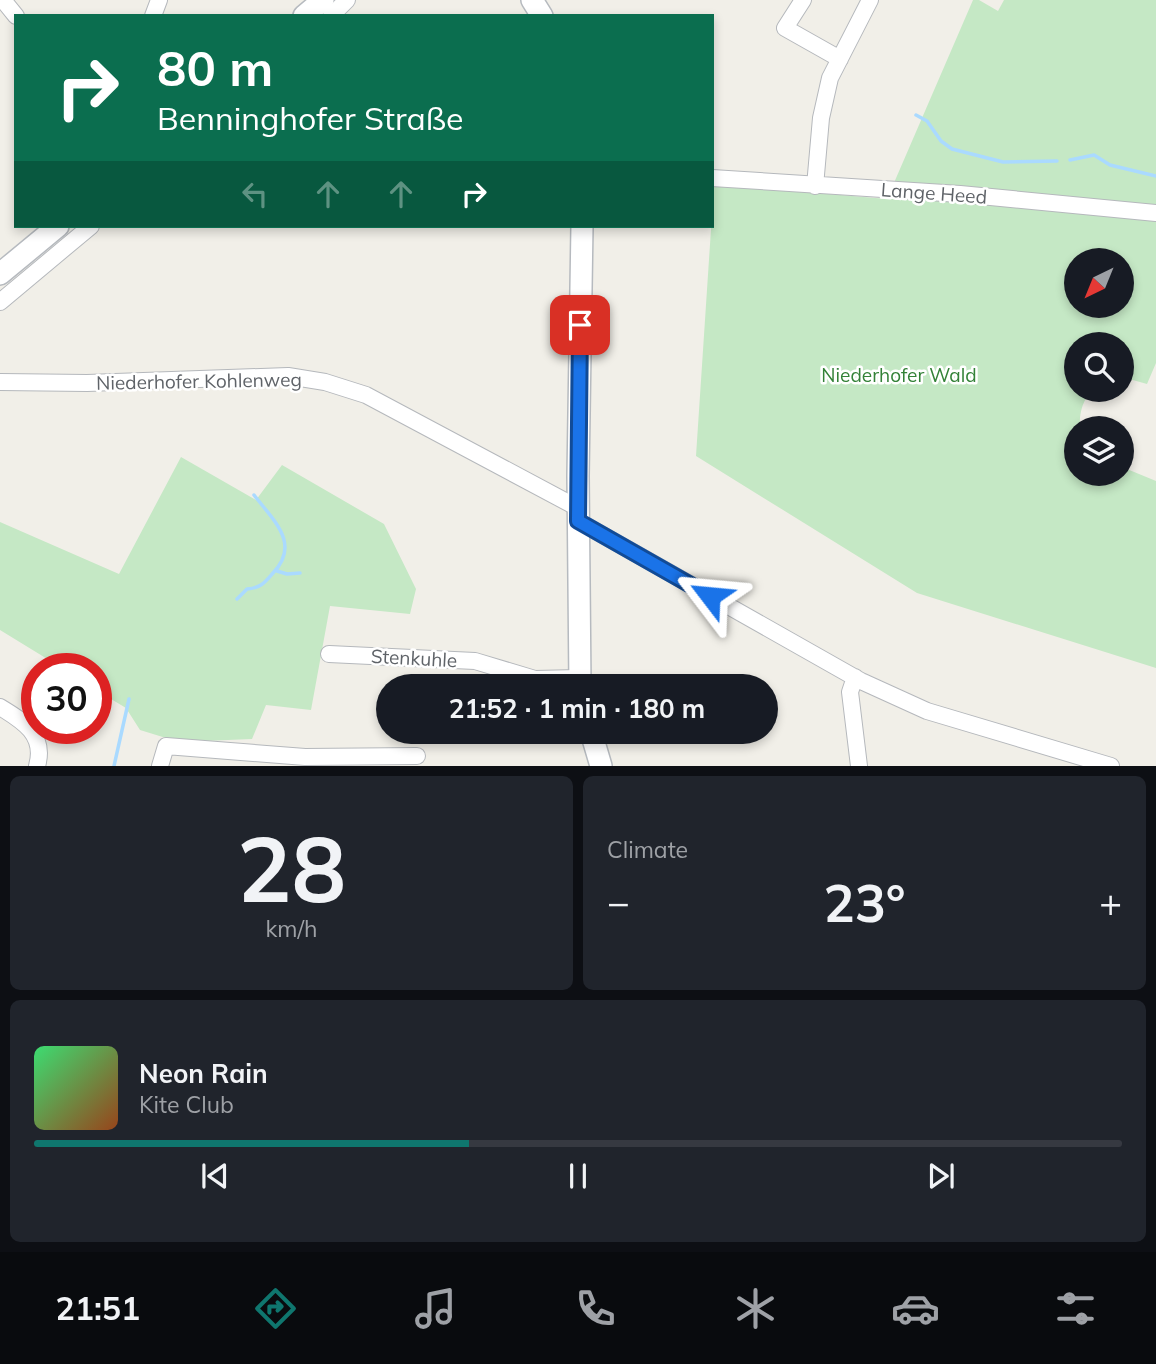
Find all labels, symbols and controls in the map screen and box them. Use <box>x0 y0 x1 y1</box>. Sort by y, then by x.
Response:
text: 80 m <box>157 37 273 98</box>
icon: right <box>42 42 133 133</box>
text: Benninghofer Straße <box>157 98 463 138</box>
icon: left <box>236 175 274 213</box>
icon: ahead <box>309 175 347 213</box>
icon: ahead <box>382 175 420 213</box>
icon: right <box>455 175 493 213</box>
street label: Lange Heed <box>880 177 988 209</box>
north arrow <box>1064 248 1134 318</box>
map controls <box>1064 248 1134 486</box>
pin <box>550 295 610 355</box>
icon: arrive <box>561 306 599 344</box>
button: search <box>1064 332 1134 402</box>
park label: Niederhofer Wald <box>821 363 977 387</box>
street label: Niederhofer Kohlenweg <box>96 367 302 395</box>
button: layers <box>1064 416 1134 486</box>
position arrow <box>673 559 747 633</box>
street label: Stenkuhle <box>370 644 458 672</box>
speed limit sign: 30 <box>21 653 112 744</box>
text: 21:52 · 1 min · 180 m <box>449 692 705 725</box>
text: 28 <box>237 811 346 925</box>
text: Climate <box>607 835 688 864</box>
text: 23° <box>823 870 906 935</box>
text: − <box>607 878 630 926</box>
text: + <box>1099 878 1122 926</box>
text: km/h <box>265 914 318 943</box>
text: Neon Rain <box>139 1057 268 1090</box>
text: Kite Club <box>139 1090 234 1119</box>
icon: previous <box>196 1157 234 1195</box>
icon: pause <box>559 1157 597 1195</box>
icon: next <box>922 1157 960 1195</box>
icon: directions <box>251 1284 300 1333</box>
icon: music <box>411 1284 460 1333</box>
icon: phone <box>571 1284 620 1333</box>
icon: climate <box>731 1284 780 1333</box>
icon: car <box>891 1284 940 1333</box>
icon: filters <box>1051 1284 1100 1333</box>
text: 21:51 <box>56 1288 140 1328</box>

